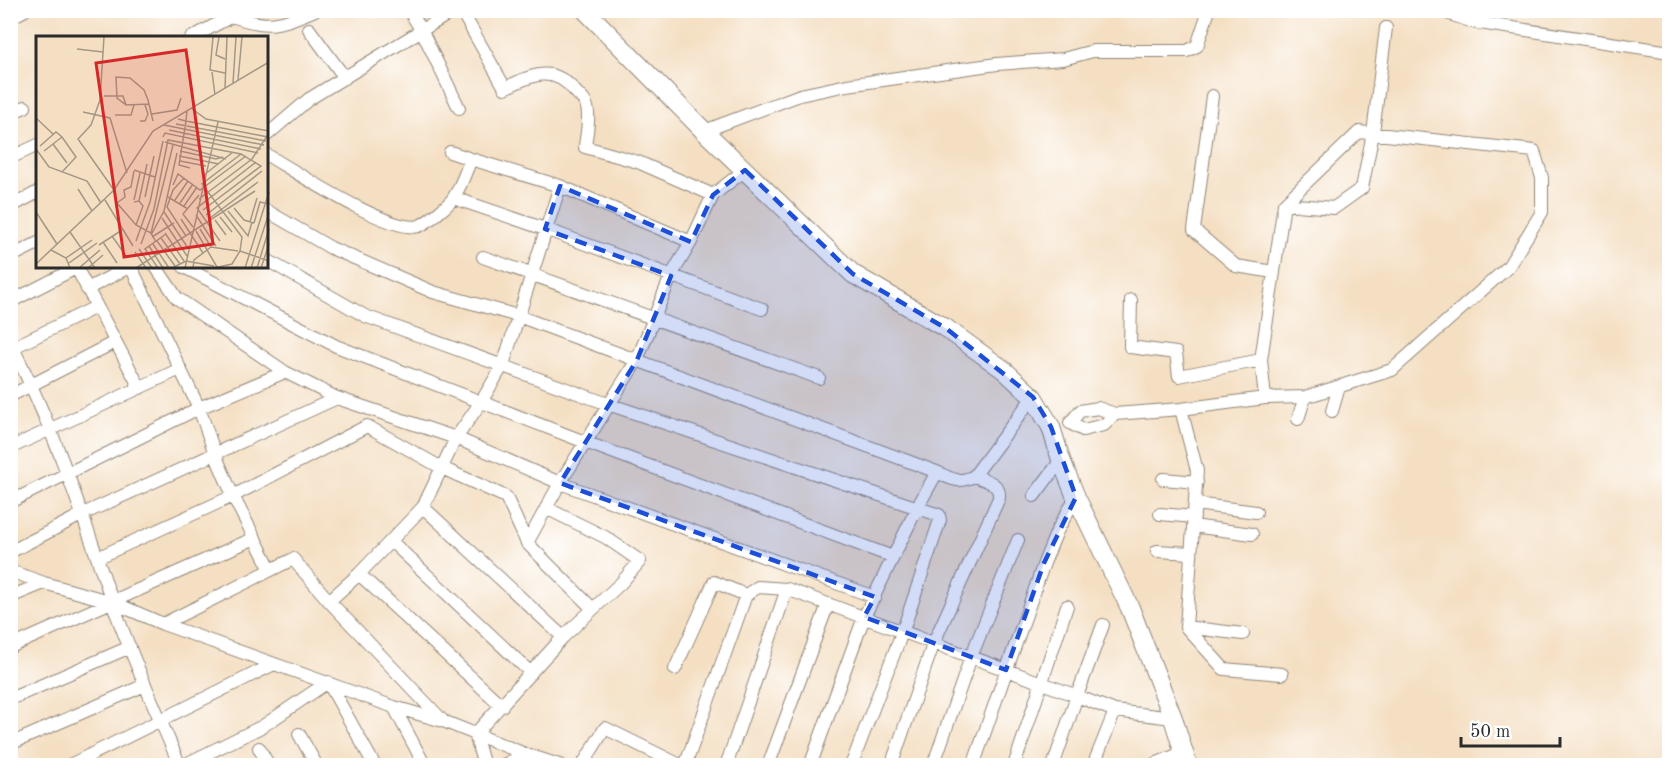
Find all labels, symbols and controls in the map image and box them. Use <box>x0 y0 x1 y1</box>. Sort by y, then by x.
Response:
inset map <box>36 36 268 268</box>
scale bar <box>1461 710 1560 748</box>
text: 50 m <box>1470 723 1510 741</box>

